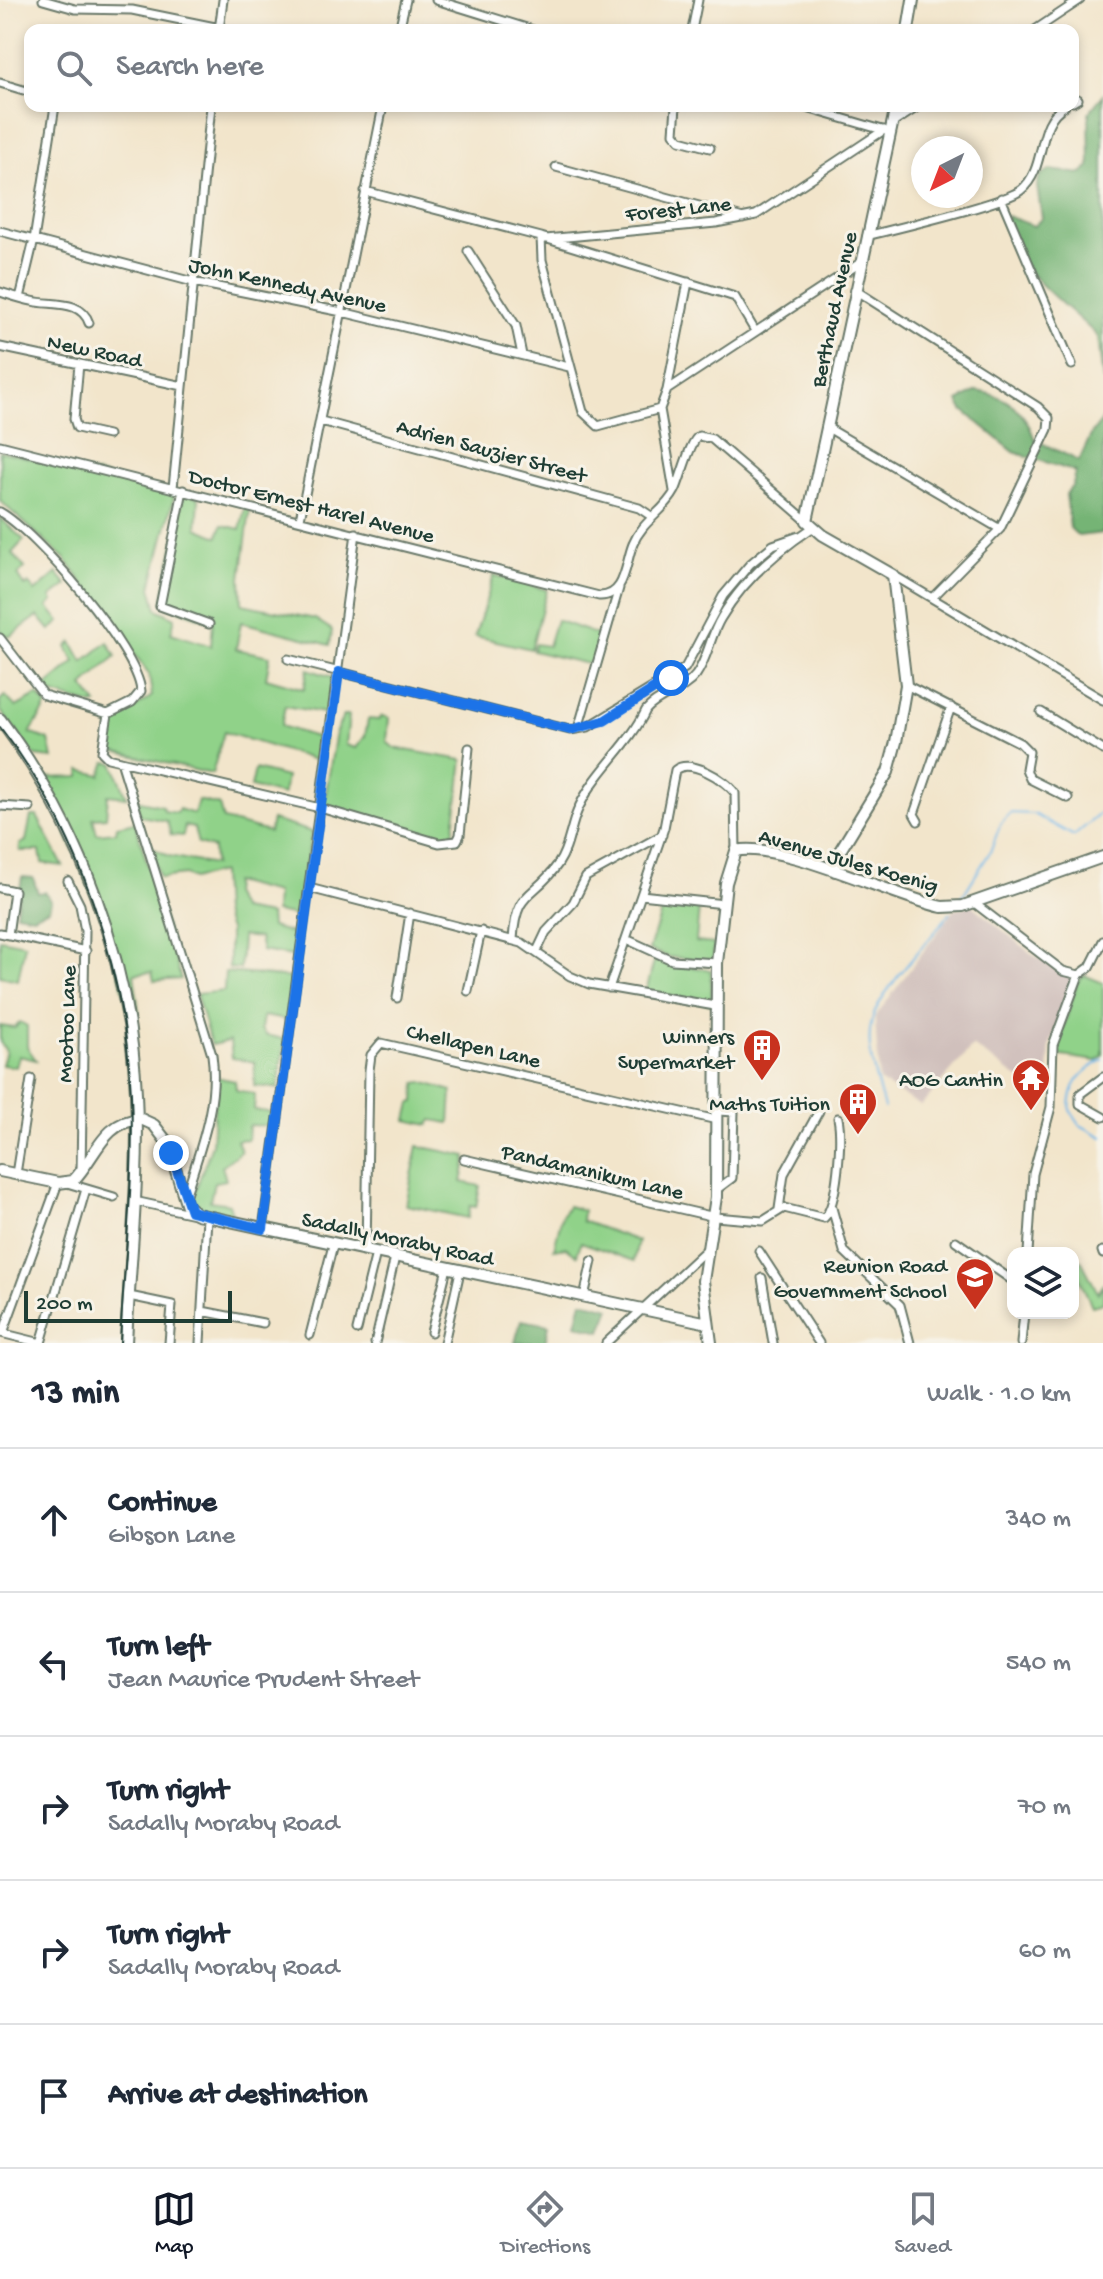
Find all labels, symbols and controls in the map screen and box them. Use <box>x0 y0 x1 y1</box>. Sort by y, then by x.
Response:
search box <box>24 24 1079 112</box>
icon: search <box>52 46 96 90</box>
text: Search here <box>116 51 264 86</box>
north arrow <box>911 136 983 208</box>
street label: Forest Lane <box>623 192 733 230</box>
street label: Berthaud Avenue <box>807 229 865 391</box>
street label: John Kennedy Avenue <box>186 253 389 321</box>
street label: New Road <box>44 330 146 376</box>
street label: Adrien Sauzier Street <box>393 415 591 491</box>
street label: Doctor Ernest Harel Avenue <box>184 464 437 551</box>
route start <box>653 660 689 696</box>
street label: Avenue Jules Koenig <box>755 825 941 901</box>
street label: Mootoo Lane <box>54 964 84 1083</box>
street label: Chellapen Lane <box>403 1020 543 1076</box>
place label: Winners Supermarket <box>618 1026 736 1077</box>
building icon: Winners Supermarket <box>741 1027 783 1082</box>
temple icon: AOG Cantin <box>1010 1057 1052 1112</box>
place label: AOG Cantin <box>899 1069 1004 1095</box>
building icon: Maths Tuition <box>837 1081 879 1136</box>
place label: Maths Tuition <box>709 1093 831 1119</box>
route end <box>153 1135 189 1171</box>
street label: Pandamanikum Lane <box>498 1140 686 1208</box>
street label: Sadally Moraby Road <box>299 1208 498 1274</box>
map controls <box>1007 1247 1079 1319</box>
button: layers <box>1007 1247 1079 1319</box>
place label: Reunion Road Government School <box>774 1255 949 1306</box>
school or university icon: Reunion Road Government School <box>954 1256 996 1311</box>
scale bar <box>24 1287 232 1323</box>
text: 200 m <box>36 1292 93 1318</box>
text: 13 min <box>32 1375 119 1415</box>
text: Walk · 1.0 km <box>927 1380 1071 1411</box>
text: Continue <box>108 1487 217 1522</box>
icon: ahead <box>32 1498 76 1542</box>
text: 340 m <box>1006 1505 1071 1536</box>
text: Gibson Lane <box>108 1522 235 1553</box>
text: Turn left <box>108 1631 209 1666</box>
icon: left <box>32 1642 76 1686</box>
text: 540 m <box>1006 1649 1071 1680</box>
text: Jean Maurice Prudent Street <box>108 1666 419 1697</box>
text: Turn right <box>108 1775 228 1810</box>
icon: right <box>32 1786 76 1830</box>
text: 70 m <box>1018 1793 1071 1824</box>
text: Sadally Moraby Road <box>108 1810 339 1841</box>
text: Turn right <box>108 1919 228 1954</box>
icon: right <box>32 1930 76 1974</box>
text: 60 m <box>1018 1937 1071 1968</box>
text: Sadally Moraby Road <box>108 1954 339 1985</box>
icon: arrive <box>32 2074 76 2118</box>
text: Arrive at destination <box>108 2079 368 2114</box>
tab: Map <box>152 2187 196 2261</box>
tab: Directions <box>501 2187 590 2261</box>
tab: Saved <box>894 2187 951 2261</box>

